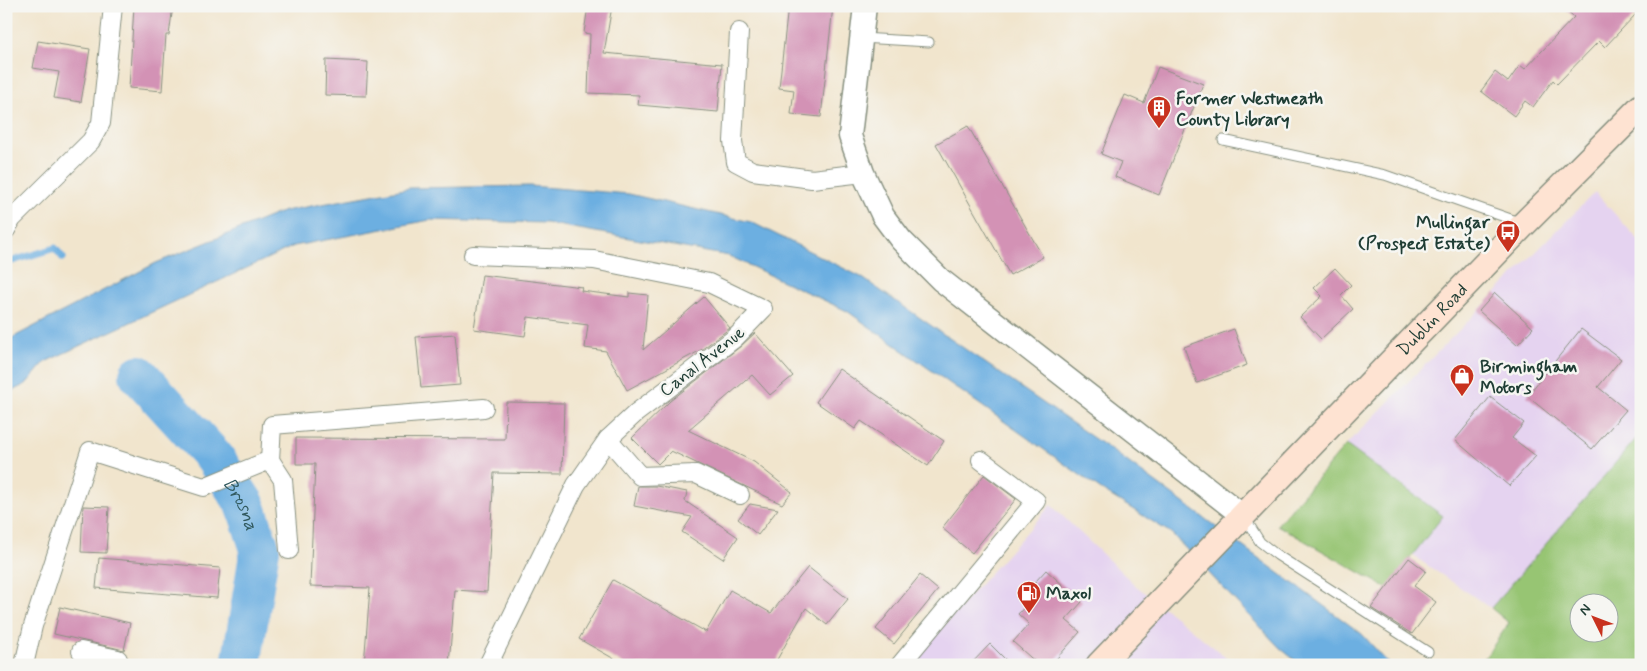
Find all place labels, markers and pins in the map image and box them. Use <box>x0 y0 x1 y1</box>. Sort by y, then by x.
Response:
place label: Former Westmeath County Library <box>1176 87 1323 132</box>
building icon: Former Westmeath County Library <box>1146 95 1172 129</box>
place label: Mullingar (Prospect Estate) <box>1358 211 1491 256</box>
bus stop icon: Mullingar (Prospect Estate) <box>1495 219 1521 253</box>
place label: Birmingham Motors <box>1480 355 1577 400</box>
shop icon: Birmingham Motors <box>1449 363 1475 397</box>
fuel station icon: Maxol <box>1016 580 1042 614</box>
place label: Maxol <box>1046 582 1092 606</box>

